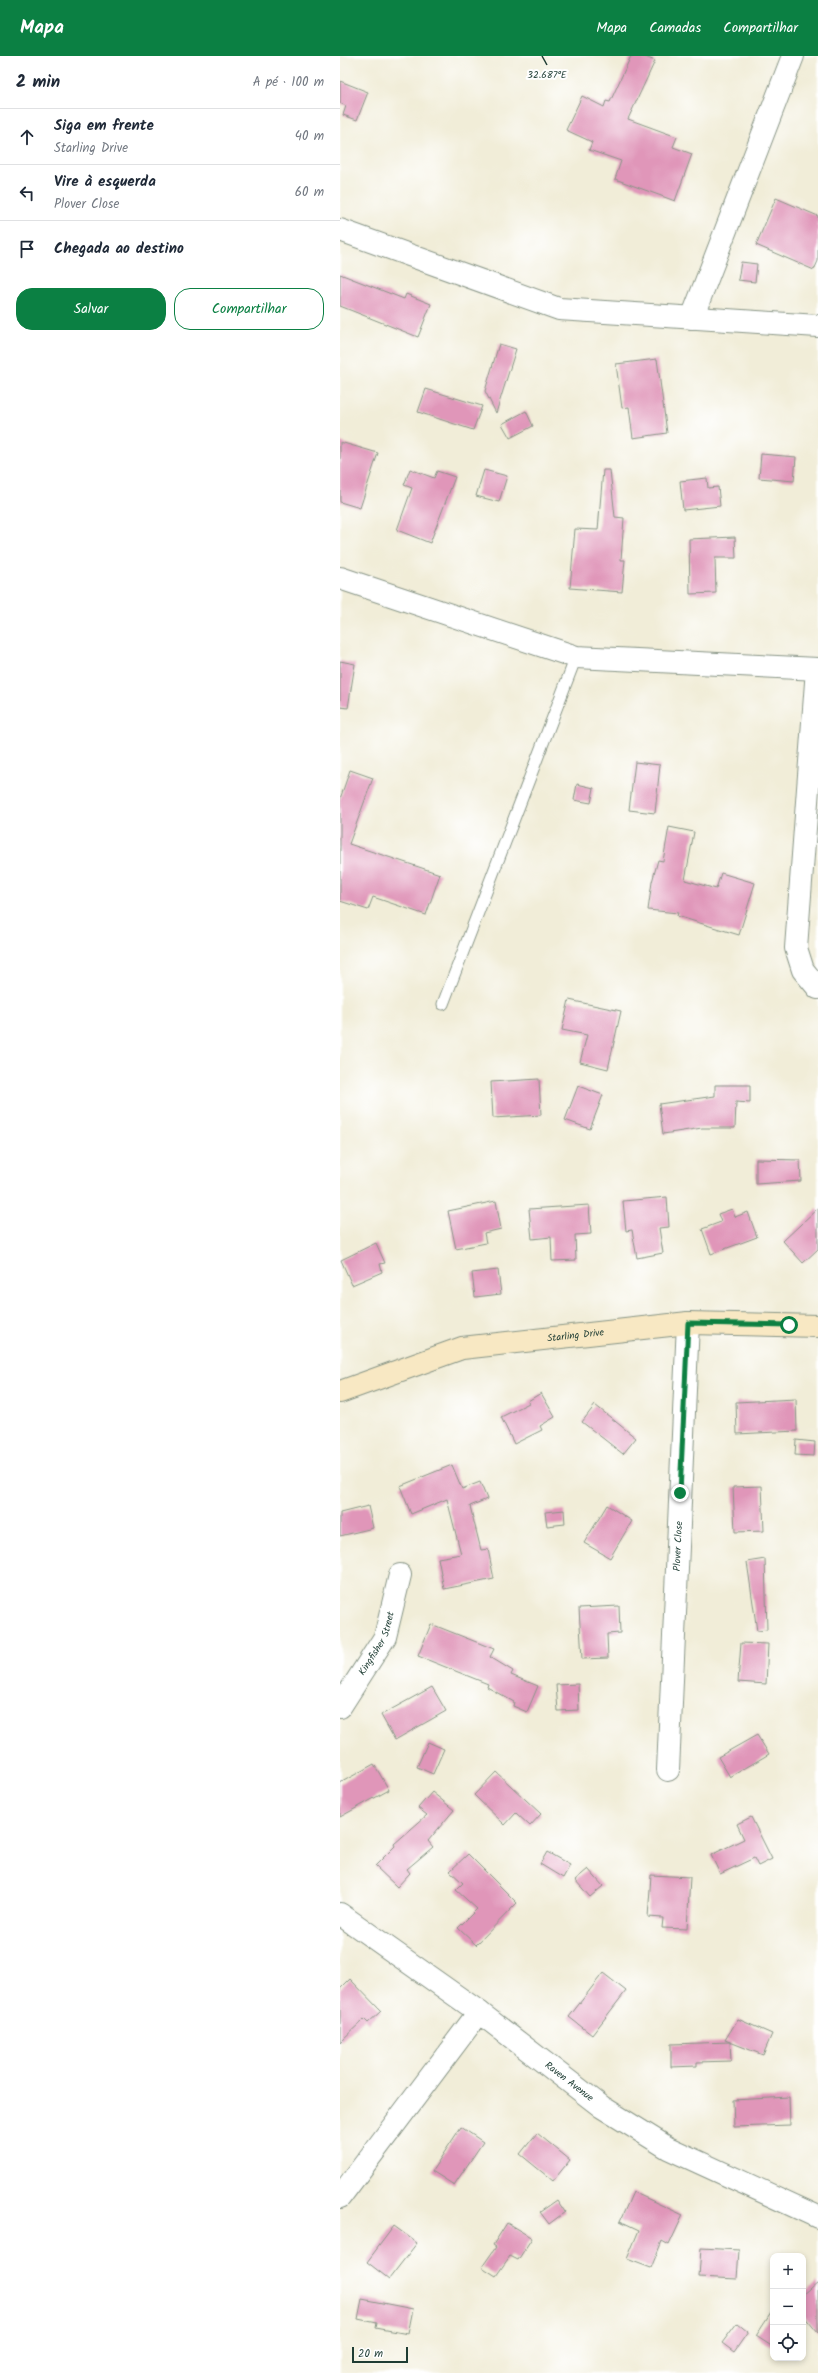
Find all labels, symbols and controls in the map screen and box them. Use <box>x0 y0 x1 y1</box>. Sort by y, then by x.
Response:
text: Mapa <box>20 13 64 43</box>
text: Mapa <box>596 17 627 39</box>
text: Camadas <box>649 17 701 39</box>
text: Compartilhar <box>723 17 798 39</box>
text: 32.687°E <box>527 67 568 83</box>
text: 2 min <box>16 69 60 96</box>
text: A pé · 100 m <box>253 72 324 93</box>
text: Siga em frente <box>54 114 154 138</box>
icon: ahead <box>16 126 38 148</box>
text: 40 m <box>295 126 324 147</box>
text: Starling Drive <box>54 138 128 159</box>
text: Vire à esquerda <box>54 170 156 194</box>
icon: left <box>16 182 38 204</box>
text: 60 m <box>295 182 324 203</box>
text: Plover Close <box>54 194 119 215</box>
text: Chegada ao destino <box>54 237 184 261</box>
icon: arrive <box>16 238 38 260</box>
button: Salvar <box>16 288 166 330</box>
button: Compartilhar <box>174 288 324 330</box>
route start <box>780 1316 798 1334</box>
street label: Starling Drive <box>546 1324 605 1347</box>
route end <box>671 1484 689 1502</box>
street label: Plover Close <box>669 1520 687 1572</box>
street label: Kingfisher Street <box>354 1610 399 1679</box>
street label: Raven Avenue <box>541 2058 597 2106</box>
map controls <box>770 2253 806 2361</box>
button: + <box>770 2253 806 2289</box>
button: − <box>770 2289 806 2325</box>
button: locate <box>770 2325 806 2361</box>
scale bar <box>352 2345 408 2364</box>
text: 20 m <box>358 2345 383 2363</box>

